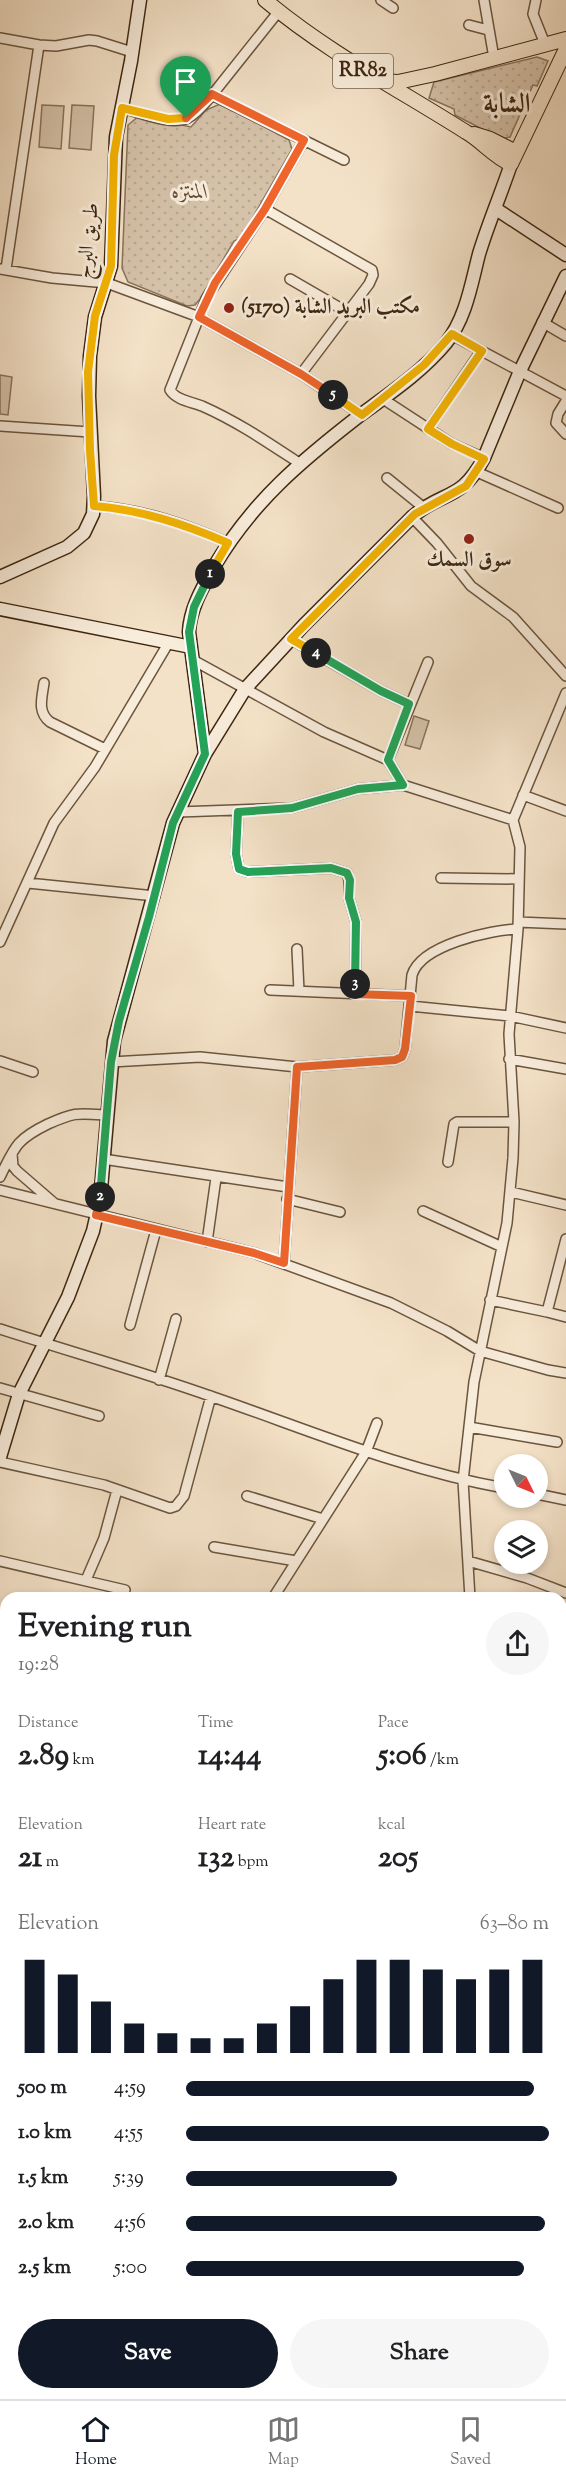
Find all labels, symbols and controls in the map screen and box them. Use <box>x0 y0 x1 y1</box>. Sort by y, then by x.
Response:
road number: RR82 <box>333 54 393 88</box>
pin <box>160 56 211 118</box>
icon: arrive <box>169 65 202 98</box>
district label: الشابة <box>483 86 531 125</box>
park label: المنتزه <box>172 178 208 208</box>
street label: طريق البرج <box>70 201 110 281</box>
place label: مكتب البريد الشابة (5170) <box>241 293 420 323</box>
marker: مكتب البريد الشابة (5170) <box>222 301 236 315</box>
pin: 5 <box>318 380 348 410</box>
text: 5 <box>330 383 336 406</box>
marker: سوق السمك <box>462 532 476 546</box>
place label: سوق السمك <box>426 546 512 576</box>
pin: 1 <box>195 559 225 589</box>
text: 1 <box>207 562 213 585</box>
pin: 4 <box>301 638 331 668</box>
text: 4 <box>312 641 320 664</box>
pin: 3 <box>340 969 370 999</box>
text: 3 <box>352 972 358 995</box>
pin: 2 <box>85 1182 115 1212</box>
text: 2 <box>96 1185 104 1208</box>
north arrow <box>494 1454 548 1508</box>
map controls <box>494 1454 548 1574</box>
button: layers <box>494 1520 548 1574</box>
text: Evening run <box>18 1604 192 1652</box>
button: share <box>486 1612 549 1675</box>
text: 19:28 <box>18 1651 59 1680</box>
text: Distance <box>18 1712 78 1735</box>
text: Time <box>198 1712 234 1735</box>
text: Pace <box>378 1712 409 1735</box>
text: 2.89 <box>18 1735 69 1778</box>
text: 14:44 <box>198 1735 261 1778</box>
text: 5:06 <box>378 1735 427 1778</box>
text: km <box>69 1749 95 1772</box>
text: /km <box>427 1749 459 1772</box>
text: Elevation <box>18 1814 83 1837</box>
text: Heart rate <box>198 1814 266 1837</box>
text: kcal <box>378 1814 406 1837</box>
text: 21 <box>18 1837 42 1880</box>
text: 132 <box>198 1837 234 1880</box>
text: 205 <box>378 1837 418 1880</box>
text: m <box>42 1851 59 1874</box>
text: bpm <box>234 1851 269 1874</box>
text: Elevation <box>18 1910 99 1939</box>
text: 63–80 m <box>480 1910 549 1939</box>
text: 500 m <box>18 2074 67 2103</box>
text: 4:59 <box>114 2074 146 2103</box>
text: 1.0 km <box>18 2119 72 2148</box>
text: 4:55 <box>114 2119 143 2148</box>
text: 1.5 km <box>18 2164 68 2193</box>
text: 5:39 <box>114 2164 144 2193</box>
text: 2.0 km <box>18 2209 74 2238</box>
text: 4:56 <box>114 2209 146 2238</box>
text: 2.5 km <box>18 2254 71 2283</box>
text: 5:00 <box>114 2254 147 2283</box>
button: Save <box>18 2319 278 2388</box>
button: Share <box>290 2319 549 2388</box>
tab: Home <box>75 2413 117 2472</box>
tab: Map <box>267 2413 300 2472</box>
tab: Saved <box>450 2413 491 2472</box>

